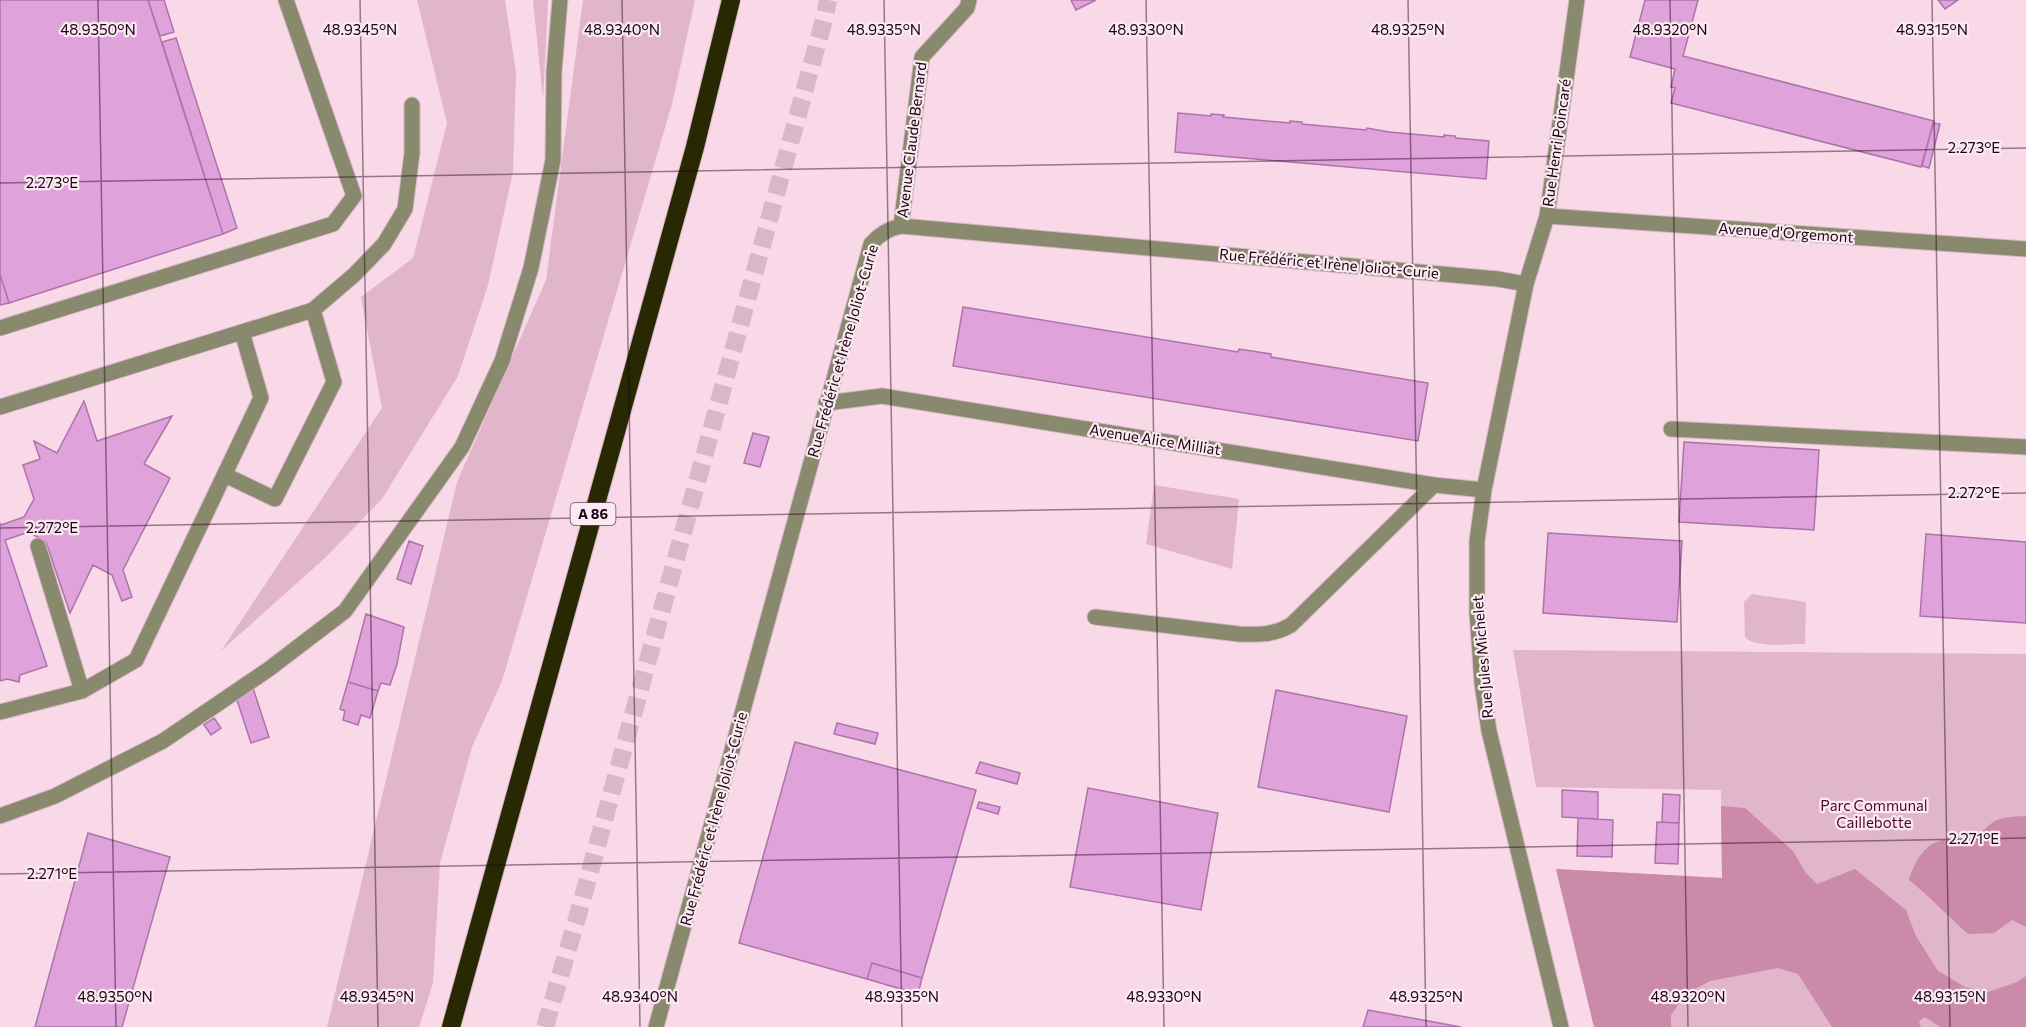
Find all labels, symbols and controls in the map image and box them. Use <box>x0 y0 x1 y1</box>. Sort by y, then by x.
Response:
text: 48.9350°N <box>60 20 136 38</box>
text: 48.9345°N <box>323 20 397 38</box>
text: 48.9340°N <box>584 20 660 38</box>
text: 48.9335°N <box>847 20 921 38</box>
text: 48.9330°N <box>1108 20 1184 38</box>
text: 48.9325°N <box>1371 20 1445 38</box>
text: 48.9320°N <box>1632 20 1708 38</box>
text: 48.9315°N <box>1896 20 1968 38</box>
street label: Avenue Claude Bernard <box>893 61 930 219</box>
street label: Rue Henri Poincaré <box>1538 78 1574 208</box>
text: 2.273°E <box>1948 138 2000 156</box>
text: 2.273°E <box>26 173 78 191</box>
street label: Avenue d'Orgemont <box>1718 218 1854 246</box>
street label: Rue Frédéric et Irène Joliot-Curie <box>803 242 881 459</box>
street label: Rue Frédéric et Irène Joliot-Curie <box>1218 244 1440 282</box>
street label: Avenue Alice Milliat <box>1088 420 1222 458</box>
text: 2.272°E <box>1948 483 2000 501</box>
road number: A 86 <box>570 503 616 525</box>
text: 2.272°E <box>26 518 78 536</box>
street label: Rue Jules Michelet <box>1468 595 1496 719</box>
street label: Rue Frédéric et Irène Joliot-Curie <box>676 710 750 928</box>
park label: Parc Communal Caillebotte <box>1820 796 1928 831</box>
text: 2.271°E <box>1949 829 1999 847</box>
text: 2.271°E <box>27 864 77 882</box>
text: 48.9350°N <box>77 987 153 1005</box>
text: 48.9345°N <box>340 987 414 1005</box>
text: 48.9340°N <box>602 987 678 1005</box>
text: 48.9335°N <box>865 987 939 1005</box>
text: 48.9330°N <box>1126 987 1202 1005</box>
text: 48.9325°N <box>1389 987 1463 1005</box>
text: 48.9320°N <box>1650 987 1726 1005</box>
text: 48.9315°N <box>1914 987 1986 1005</box>

